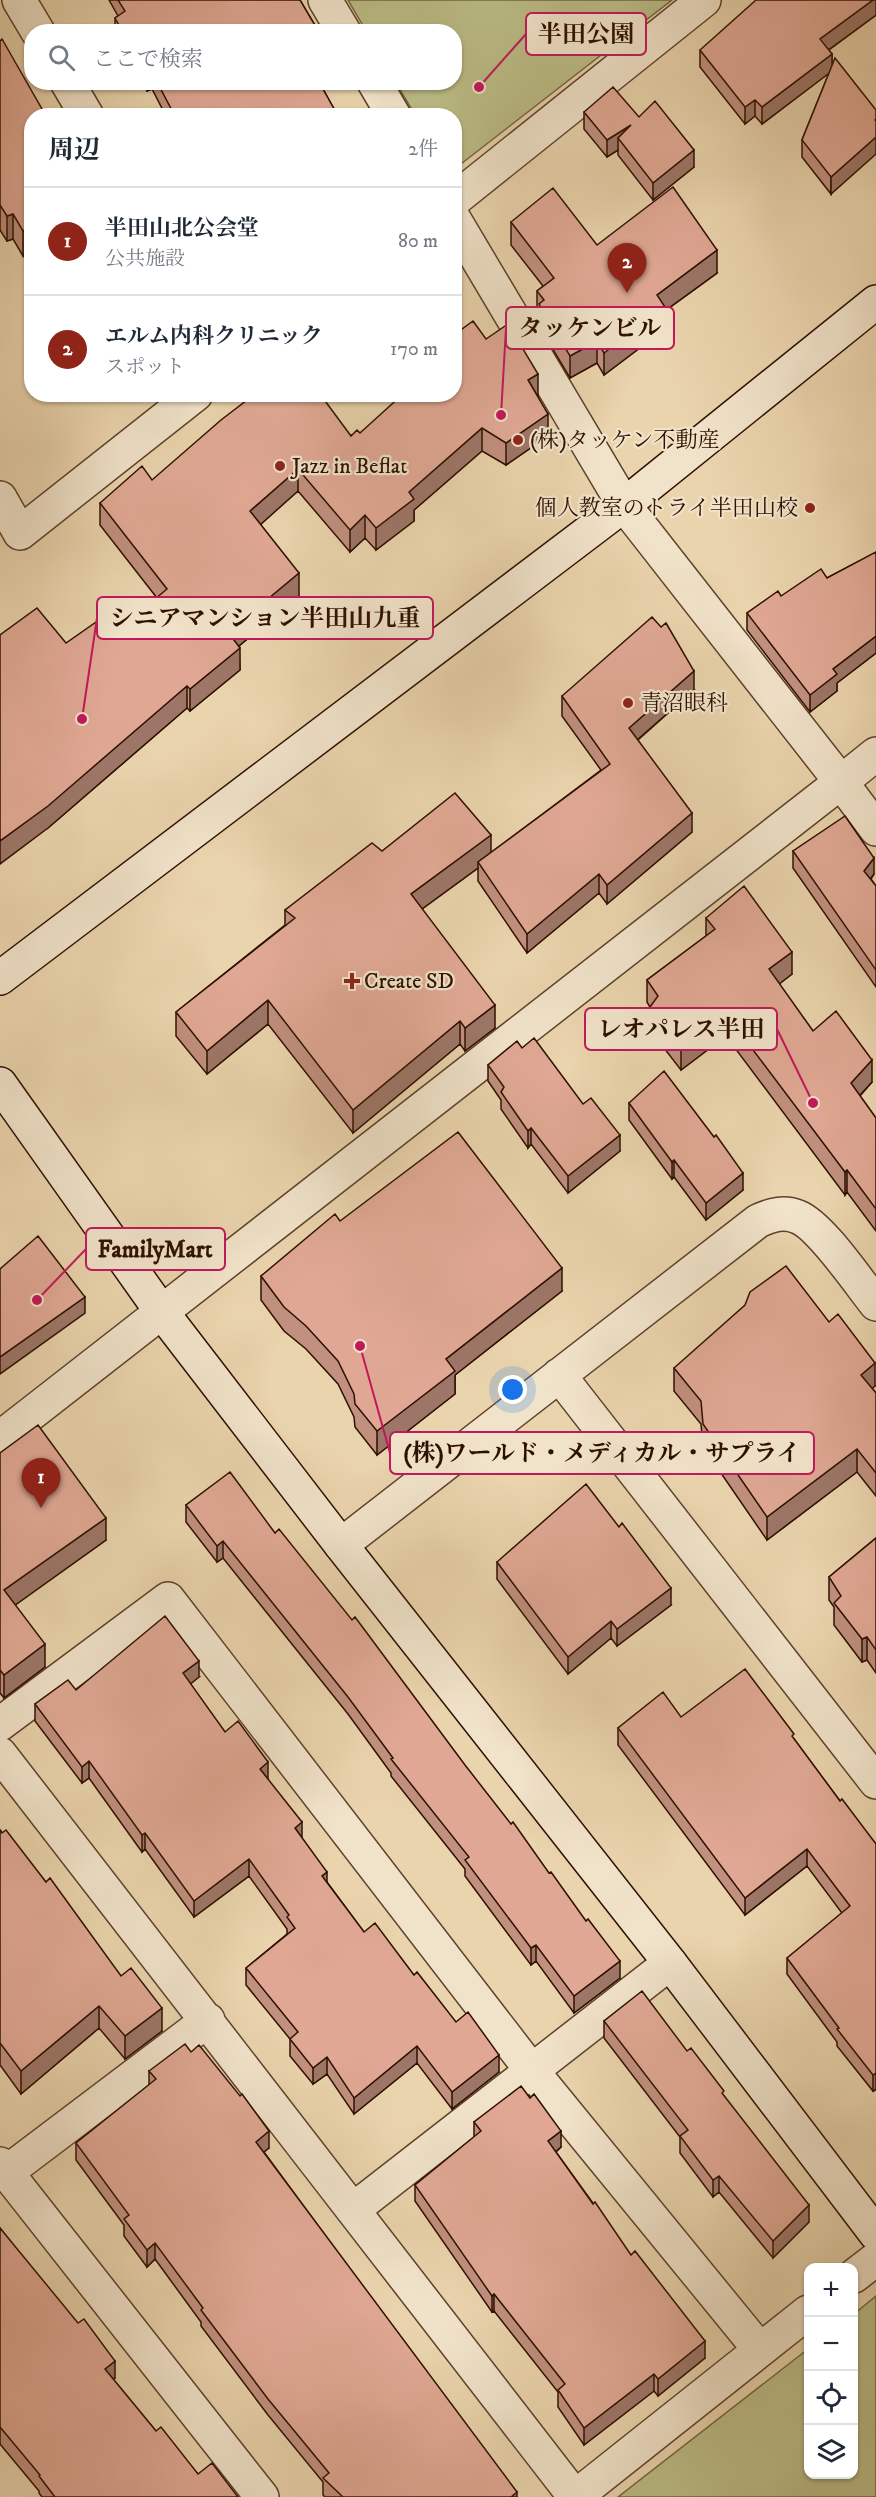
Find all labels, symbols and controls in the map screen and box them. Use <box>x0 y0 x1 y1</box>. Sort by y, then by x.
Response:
callout: 半田公園 <box>526 13 646 55</box>
text: 半田公園 <box>538 20 634 50</box>
search box <box>24 24 462 90</box>
icon: search <box>45 41 78 74</box>
text: ここで検索 <box>93 46 203 73</box>
text: 周辺 <box>48 134 100 167</box>
text: 2件 <box>408 137 438 162</box>
text: 半田山北公会堂 <box>105 215 259 242</box>
text: 1 <box>64 229 71 254</box>
text: 80 m <box>398 229 438 254</box>
pin: 2 <box>608 244 646 293</box>
text: 公共施設 <box>105 247 185 272</box>
callout: タッケンビル <box>506 307 674 349</box>
text: タッケンビル <box>519 314 661 344</box>
text: エルム内科クリニック <box>105 323 323 350</box>
text: 2 <box>63 337 72 362</box>
text: 170 m <box>390 337 438 362</box>
text: スポット <box>105 355 185 380</box>
place label: (株)タッケン不動産 <box>530 427 720 454</box>
marker: (株)タッケン不動産 <box>511 433 525 447</box>
place label: Jazz in Beflat <box>290 453 407 480</box>
marker: Jazz in Beflat <box>273 459 287 473</box>
place label: 個人教室のトライ半田山校 <box>535 495 798 522</box>
marker: 個人教室のトライ半田山校 <box>803 501 817 515</box>
callout: シニアマンション半田山九重 <box>97 597 433 639</box>
text: シニアマンション半田山九重 <box>110 604 420 634</box>
place label: 青沼眼科 <box>640 690 728 717</box>
marker: 青沼眼科 <box>621 696 635 710</box>
place label: Create SD <box>364 968 454 995</box>
marker: Create SD <box>345 974 359 988</box>
callout: レオパレス半田 <box>585 1008 777 1050</box>
text: レオパレス半田 <box>598 1015 764 1045</box>
callout: FamilyMart <box>86 1228 225 1270</box>
text: FamilyMart <box>98 1235 213 1265</box>
your location <box>498 1375 527 1404</box>
callout: (株)ワールド・メディカル・サプライ <box>390 1432 814 1474</box>
text: (株)ワールド・メディカル・サプライ <box>404 1439 800 1469</box>
pin: 1 <box>22 1458 60 1508</box>
map controls <box>804 2263 858 2479</box>
button: + <box>804 2263 858 2317</box>
button: − <box>804 2317 858 2371</box>
button: locate <box>804 2371 858 2425</box>
button: layers <box>804 2425 858 2479</box>

